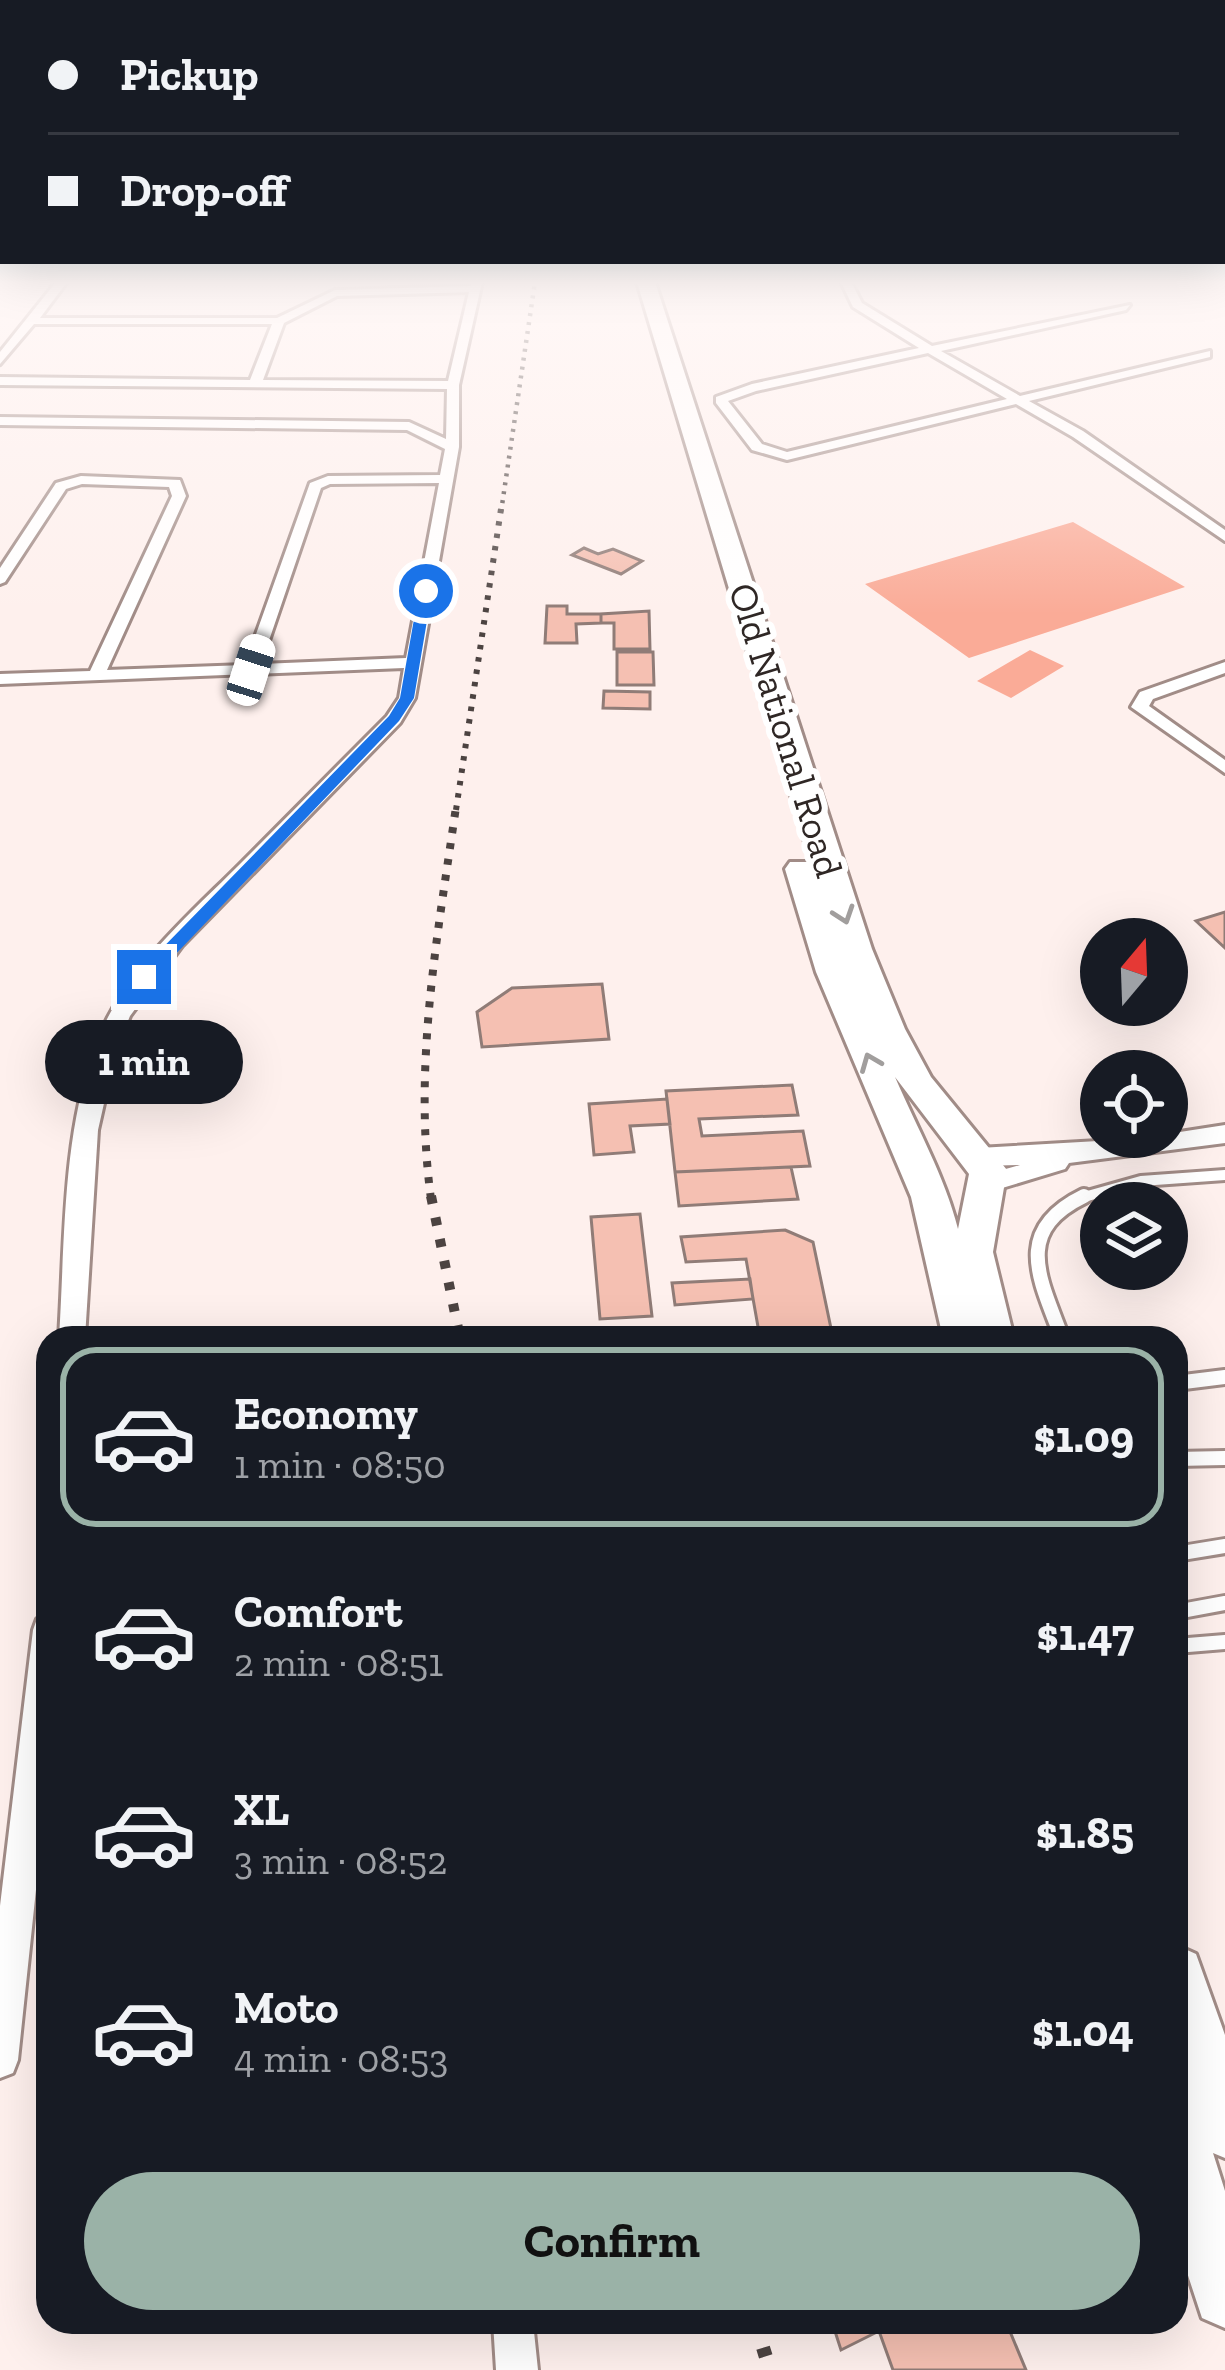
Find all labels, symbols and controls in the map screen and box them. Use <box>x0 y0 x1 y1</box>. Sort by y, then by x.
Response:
text: Pickup <box>120 48 258 102</box>
text: Drop-off <box>120 164 288 218</box>
route start <box>399 564 453 618</box>
street label: Old National Road <box>719 577 853 883</box>
car <box>223 630 279 710</box>
one-way arrow <box>829 903 854 924</box>
north arrow <box>1080 918 1188 1026</box>
map controls <box>1080 918 1188 1290</box>
route end <box>117 950 171 1004</box>
callout: 1 min <box>45 1019 243 1103</box>
text: 1 min <box>98 1038 190 1085</box>
button: locate <box>1080 1050 1188 1158</box>
one-way arrow <box>860 1052 884 1073</box>
button: layers <box>1080 1182 1188 1290</box>
icon: car <box>90 1383 198 1491</box>
text: Economy <box>234 1387 418 1441</box>
text: $1.09 <box>1033 1410 1134 1464</box>
text: 1 min · 08:50 <box>234 1441 446 1488</box>
icon: car <box>90 1581 198 1689</box>
text: Comfort <box>234 1585 402 1639</box>
text: $1.47 <box>1036 1608 1134 1662</box>
text: 2 min · 08:51 <box>234 1639 443 1686</box>
icon: car <box>90 1779 198 1887</box>
text: XL <box>234 1783 289 1837</box>
text: $1.85 <box>1036 1806 1134 1860</box>
text: 3 min · 08:52 <box>234 1837 447 1884</box>
icon: car <box>90 1977 198 2085</box>
text: Moto <box>234 1981 339 2035</box>
text: $1.04 <box>1032 2004 1134 2058</box>
text: 4 min · 08:53 <box>234 2035 448 2082</box>
button: Confirm <box>84 2172 1140 2310</box>

